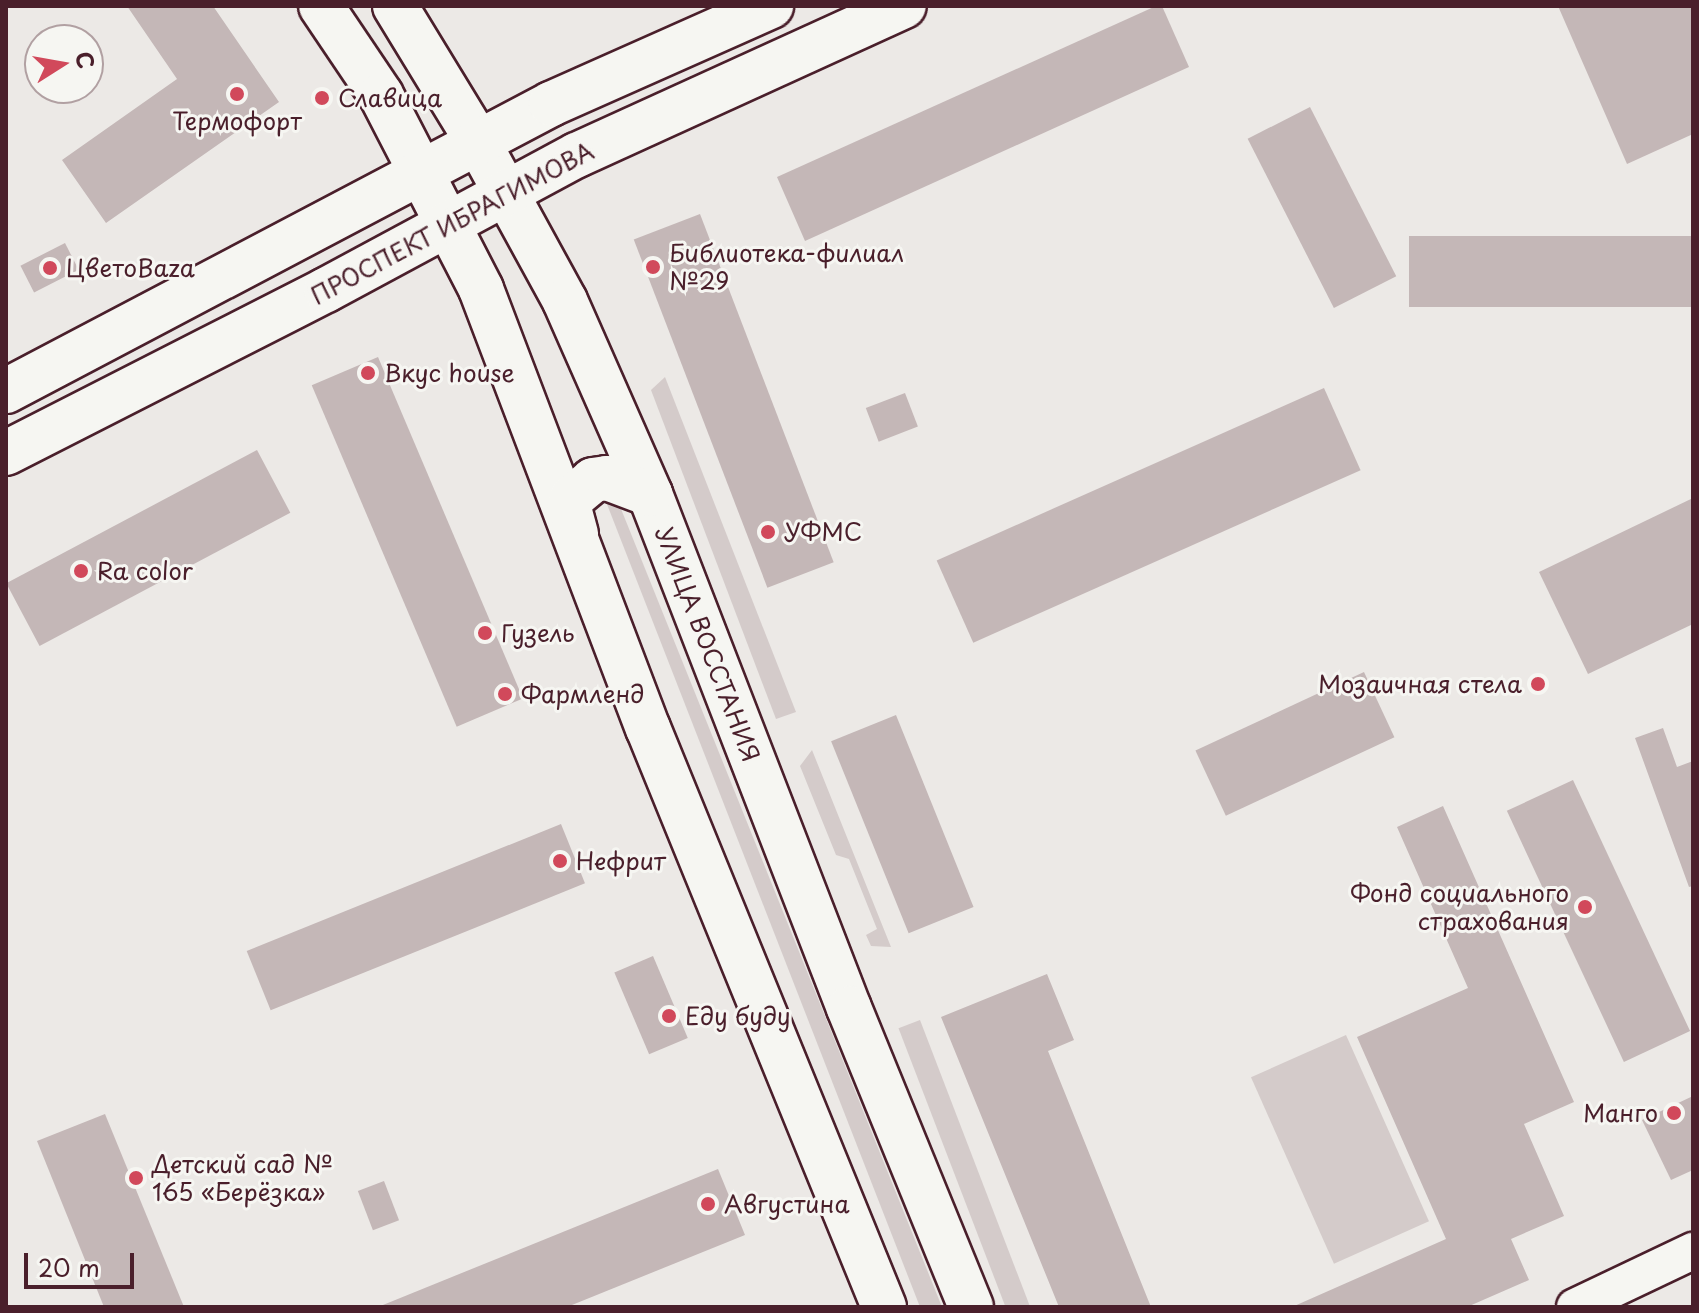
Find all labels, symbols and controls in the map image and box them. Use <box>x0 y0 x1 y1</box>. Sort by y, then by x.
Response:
north arrow <box>24 24 104 104</box>
text: С <box>68 48 104 71</box>
place label: Славица <box>338 84 442 112</box>
marker: Термофорт <box>228 85 246 103</box>
marker: Славица <box>313 89 331 107</box>
place label: Термофорт <box>172 107 302 135</box>
street label: ПРОСПЕКТ ИБРАГИМОВА <box>305 136 599 310</box>
place label: Библиотека-филиал №29 <box>669 239 904 295</box>
place label: ЦветоBaza <box>66 254 195 282</box>
marker: Библиотека-филиал №29 <box>644 258 662 276</box>
marker: ЦветоBaza <box>41 259 59 277</box>
place label: Вкус house <box>384 359 516 387</box>
marker: Вкус house <box>359 364 377 382</box>
place label: УФМС <box>784 518 862 546</box>
street label: УЛИЦА ВОССТАНИЯ <box>650 522 766 766</box>
marker: УФМС <box>759 523 777 541</box>
place label: Ra color <box>97 557 194 585</box>
marker: Ra color <box>72 562 90 580</box>
place label: Гузель <box>501 619 574 647</box>
marker: Гузель <box>476 624 494 642</box>
place label: Мозаичная стела <box>1318 670 1522 698</box>
marker: Мозаичная стела <box>1529 675 1547 693</box>
place label: Фармленд <box>521 680 645 708</box>
marker: Фармленд <box>496 685 514 703</box>
place label: Нефрит <box>576 847 666 875</box>
marker: Нефрит <box>551 852 569 870</box>
place label: Фонд социального страхования <box>1351 879 1569 935</box>
marker: Фонд социального страхования <box>1576 898 1594 916</box>
place label: Еду буду <box>685 1002 791 1030</box>
marker: Еду буду <box>660 1007 678 1025</box>
place label: Манго <box>1583 1099 1658 1127</box>
marker: Манго <box>1665 1104 1683 1122</box>
place label: Детский сад № 165 «Берёзка» <box>152 1150 334 1206</box>
marker: Детский сад № 165 «Берёзка» <box>127 1169 145 1187</box>
place label: Августина <box>724 1190 850 1218</box>
marker: Августина <box>699 1195 717 1213</box>
scale bar <box>28 1237 138 1287</box>
text: 20 m <box>38 1249 100 1285</box>

